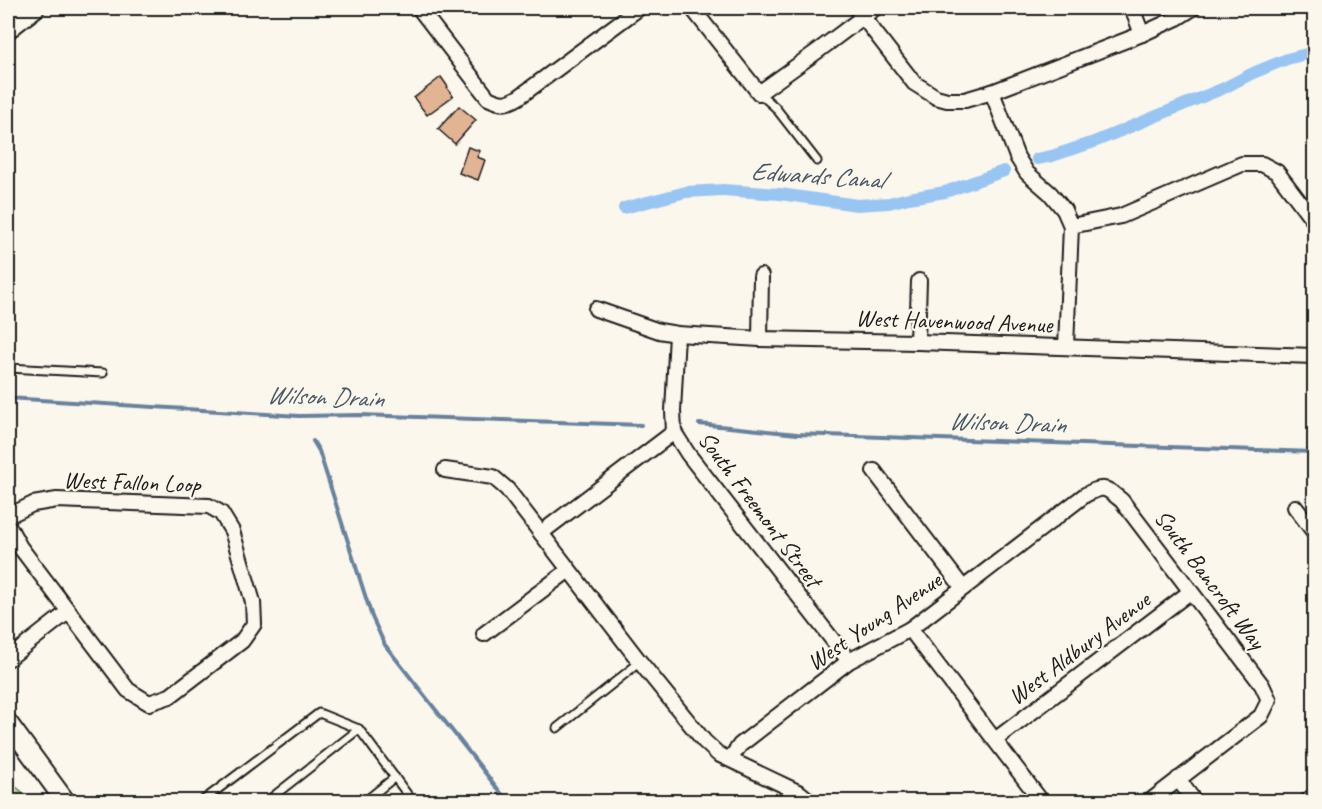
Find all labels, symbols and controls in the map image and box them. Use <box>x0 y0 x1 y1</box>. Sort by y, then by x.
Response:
water label: Edwards Canal <box>749 154 893 197</box>
street label: West Havenwood Avenue <box>855 303 1055 339</box>
water label: Wilson Drain <box>266 378 386 415</box>
water label: Wilson Drain <box>948 404 1068 441</box>
street label: South Freemont Street <box>692 425 830 595</box>
street label: West Fallon Loop <box>63 465 203 499</box>
street label: South Bancroft Way <box>1148 503 1273 656</box>
street label: West Young Avenue <box>801 564 949 677</box>
street label: West Aldbury Avenue <box>1002 584 1158 711</box>

